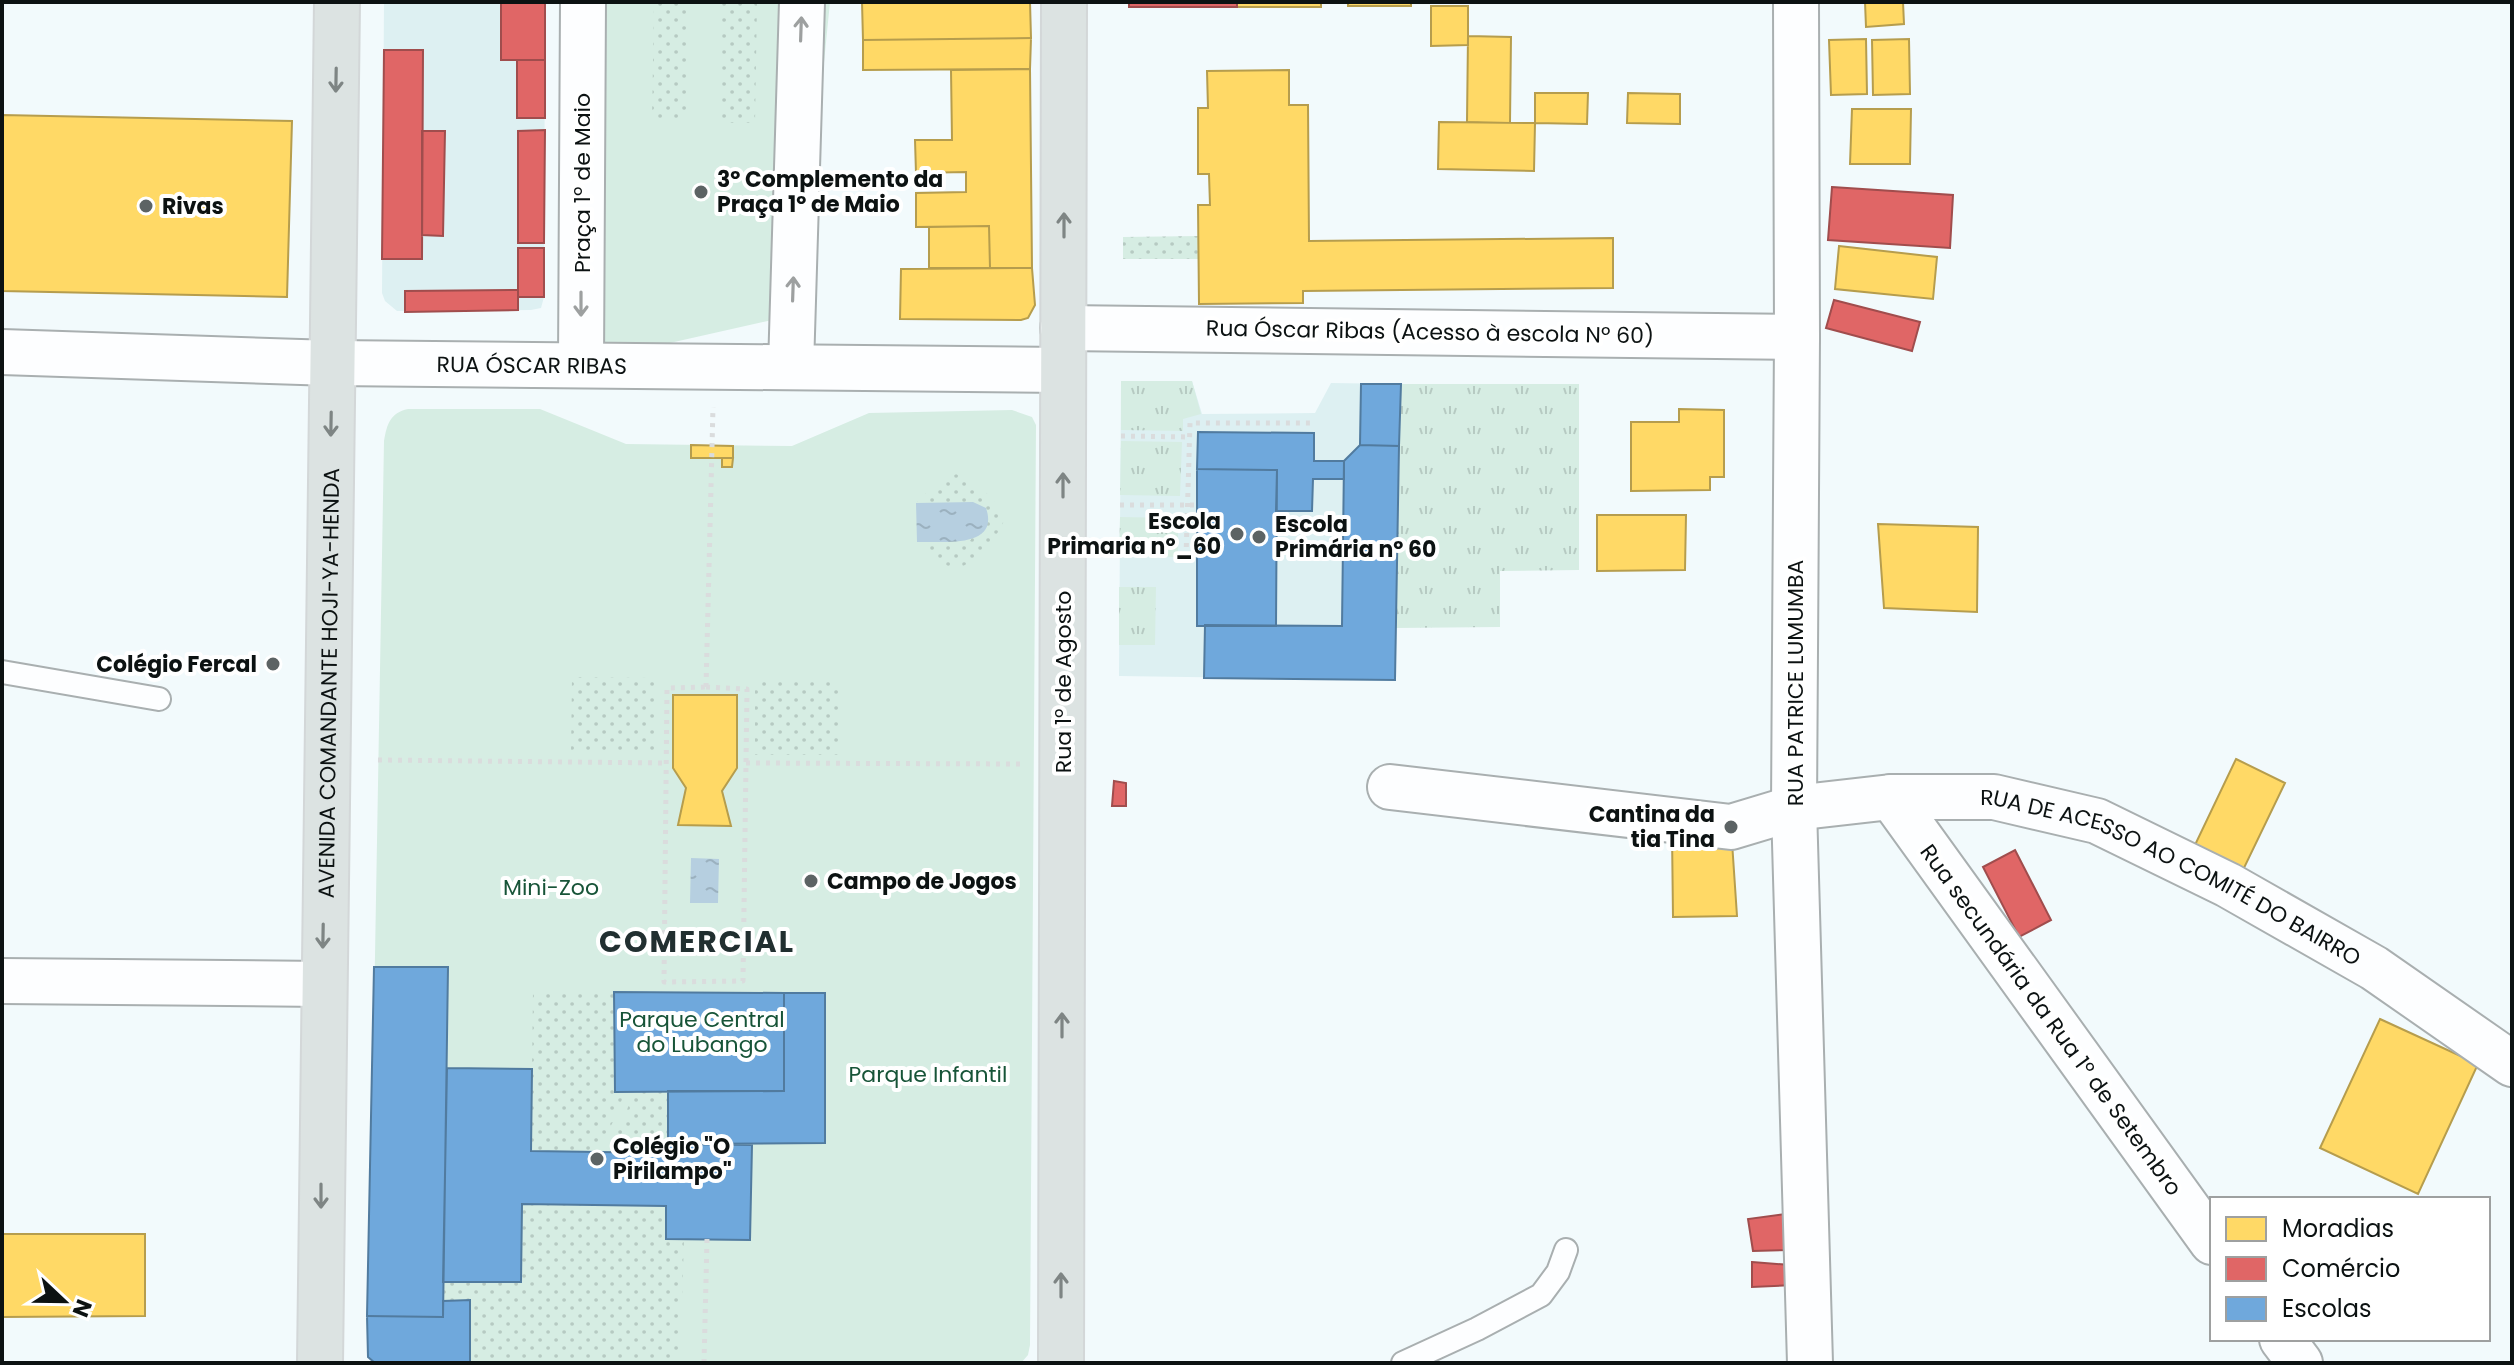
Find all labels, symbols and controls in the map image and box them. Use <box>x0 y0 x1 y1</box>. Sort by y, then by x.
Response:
one-way arrow <box>794 16 809 43</box>
one-way arrow <box>328 66 344 93</box>
street label: Praça 1º de Maio <box>567 93 598 273</box>
place label: 3º Complemento da Praça 1º de Maio <box>717 164 943 220</box>
marker: 3º Complemento da Praça 1º de Maio <box>692 183 710 201</box>
place label: Rivas <box>162 191 224 222</box>
marker: Rivas <box>137 197 155 215</box>
one-way arrow <box>1056 212 1072 239</box>
one-way arrow <box>785 276 801 303</box>
one-way arrow <box>574 290 589 317</box>
street label: Rua Óscar Ribas (Acesso à escola Nº 60) <box>1206 313 1654 351</box>
street label: RUA ÓSCAR RIBAS <box>437 349 627 381</box>
one-way arrow <box>323 410 339 437</box>
street label: AVENIDA COMANDANTE HOJI-YA-HENDA <box>310 467 347 899</box>
one-way arrow <box>1055 472 1071 499</box>
place label: Escola Primaria nº_60 <box>1047 506 1221 562</box>
place label: Escola Primária nº 60 <box>1275 509 1436 565</box>
marker: Escola Primaria nº_60 <box>1228 525 1246 543</box>
marker: Escola Primária nº 60 <box>1250 528 1268 546</box>
street label: RUA PATRICE LUMUMBA <box>1780 559 1811 806</box>
street label: Rua 1º de Agosto <box>1048 591 1079 773</box>
place label: Colégio Fercal <box>96 649 257 680</box>
marker: Colégio Fercal <box>264 655 282 673</box>
street label: RUA DE ACESSO AO COMITÉ DO BAIRRO <box>1980 782 2367 973</box>
place label: Cantina da tia Tina <box>1589 799 1715 855</box>
marker: Cantina da tia Tina <box>1722 818 1740 836</box>
street label: Rua secundária da Rua 1º de Setembro <box>1913 838 2189 1202</box>
place label: Campo de Jogos <box>827 866 1017 897</box>
park label: Mini-Zoo <box>503 872 599 903</box>
marker: Campo de Jogos <box>802 872 820 890</box>
district label: COMERCIAL <box>599 920 795 963</box>
one-way arrow <box>316 922 331 949</box>
park label: Parque Central do Lubango <box>619 1004 785 1060</box>
one-way arrow <box>1054 1012 1070 1039</box>
park label: Parque Infantil <box>849 1059 1007 1090</box>
place label: Colégio "O Pirilampo" <box>613 1131 732 1187</box>
marker: Colégio "O Pirilampo" <box>588 1150 606 1168</box>
one-way arrow <box>313 1182 329 1209</box>
legend <box>2210 1197 2490 1341</box>
text: Moradias <box>2282 1212 2394 1245</box>
text: Comércio <box>2282 1252 2400 1285</box>
north arrow <box>24 1261 104 1341</box>
one-way arrow <box>1053 1272 1069 1299</box>
text: Escolas <box>2282 1292 2371 1325</box>
text: N <box>65 1295 100 1322</box>

